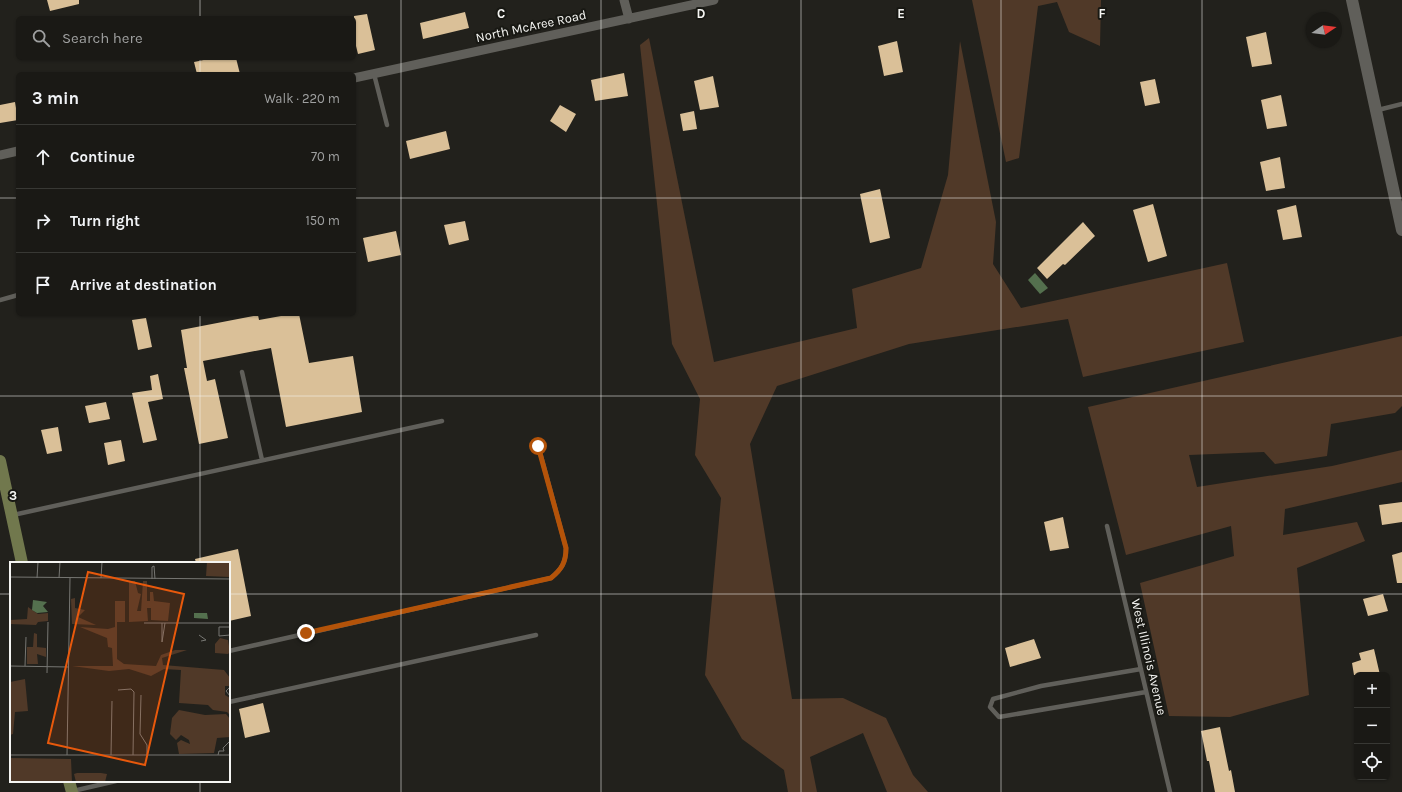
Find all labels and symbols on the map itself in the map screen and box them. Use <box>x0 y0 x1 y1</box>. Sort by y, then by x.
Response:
text: C <box>497 6 505 21</box>
text: D <box>697 6 706 21</box>
text: E <box>897 6 905 21</box>
text: F <box>1098 6 1106 21</box>
street label: North McAree Road <box>474 7 588 45</box>
north arrow <box>1306 12 1342 48</box>
route start <box>529 437 547 455</box>
text: 3 <box>9 488 17 503</box>
inset map <box>10 562 230 782</box>
street label: West Illinois Avenue <box>1128 597 1170 717</box>
route end <box>297 624 315 642</box>

